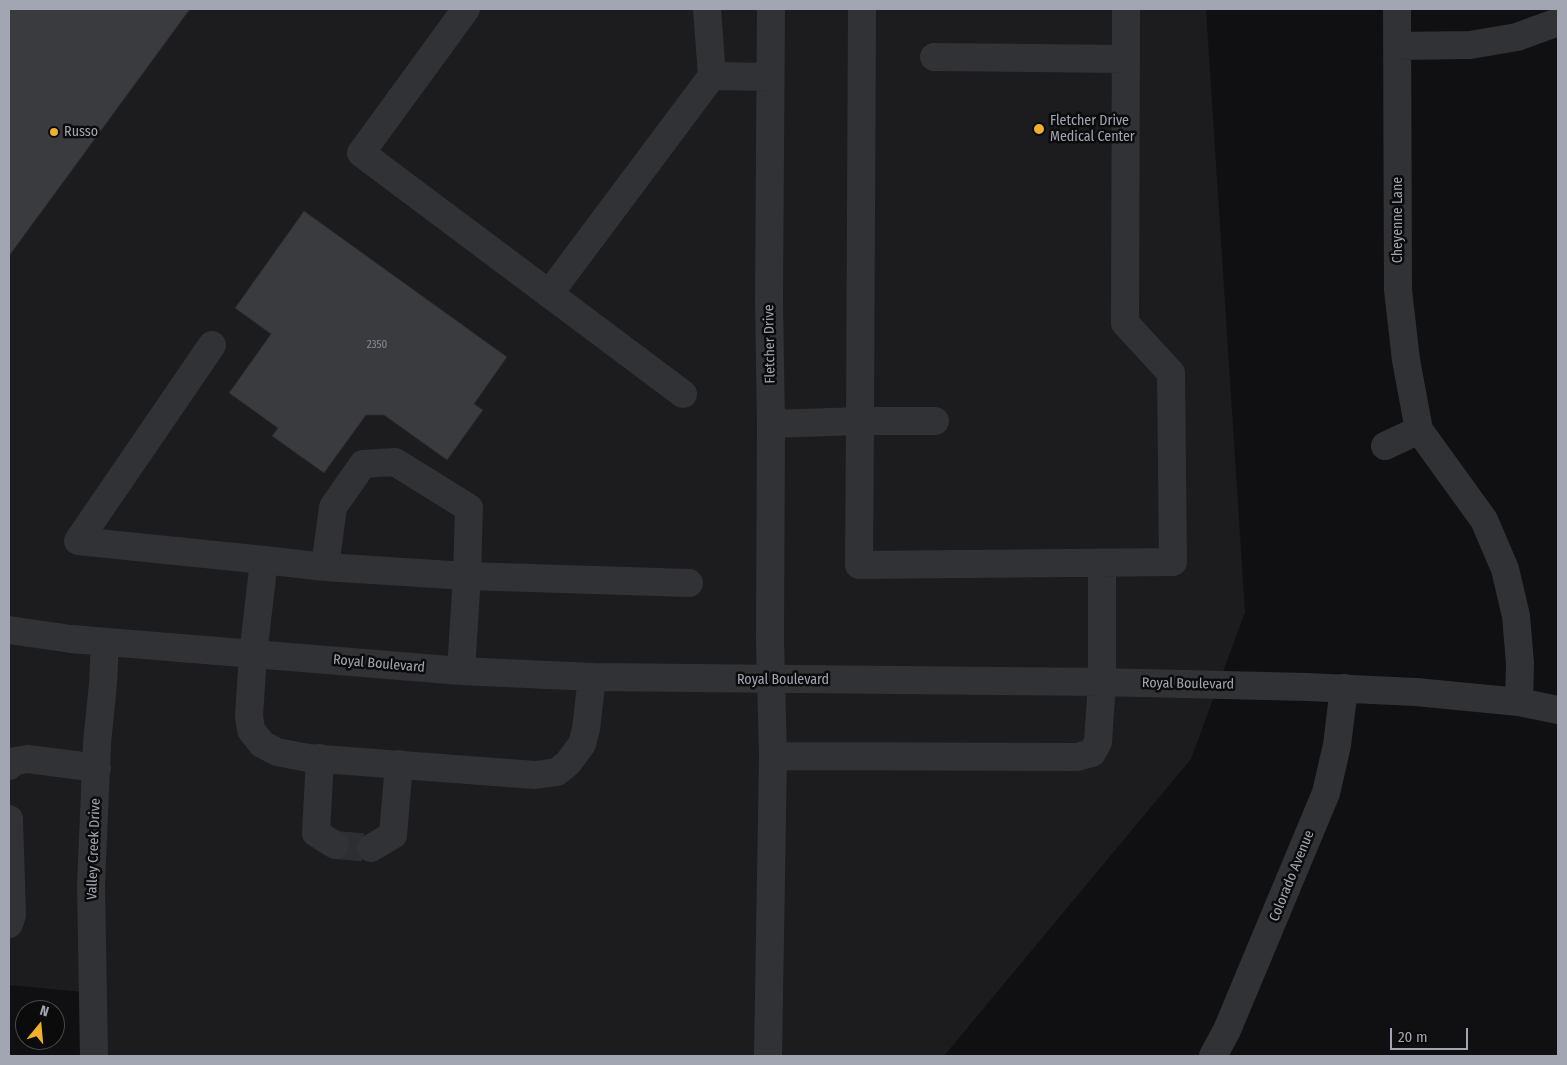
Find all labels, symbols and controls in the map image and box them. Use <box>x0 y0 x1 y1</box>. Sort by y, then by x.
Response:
place label: Fletcher Drive Medical Center <box>1050 113 1135 146</box>
marker: Fletcher Drive Medical Center <box>1032 122 1046 136</box>
place label: Russo <box>64 124 98 140</box>
marker: Russo <box>48 126 60 138</box>
street label: Cheyenne Lane <box>1390 177 1406 263</box>
street label: Fletcher Drive <box>761 304 779 384</box>
house number: 2350 <box>367 338 387 352</box>
street label: Royal Boulevard <box>332 652 426 676</box>
street label: Royal Boulevard <box>737 672 829 688</box>
street label: Royal Boulevard <box>1142 675 1234 693</box>
street label: Valley Creek Drive <box>84 798 104 900</box>
street label: Colorado Avenue <box>1266 828 1318 924</box>
north arrow <box>15 1000 65 1050</box>
text: N <box>38 1002 51 1020</box>
scale bar <box>1392 1018 1470 1050</box>
text: 20 m <box>1398 1028 1428 1046</box>

